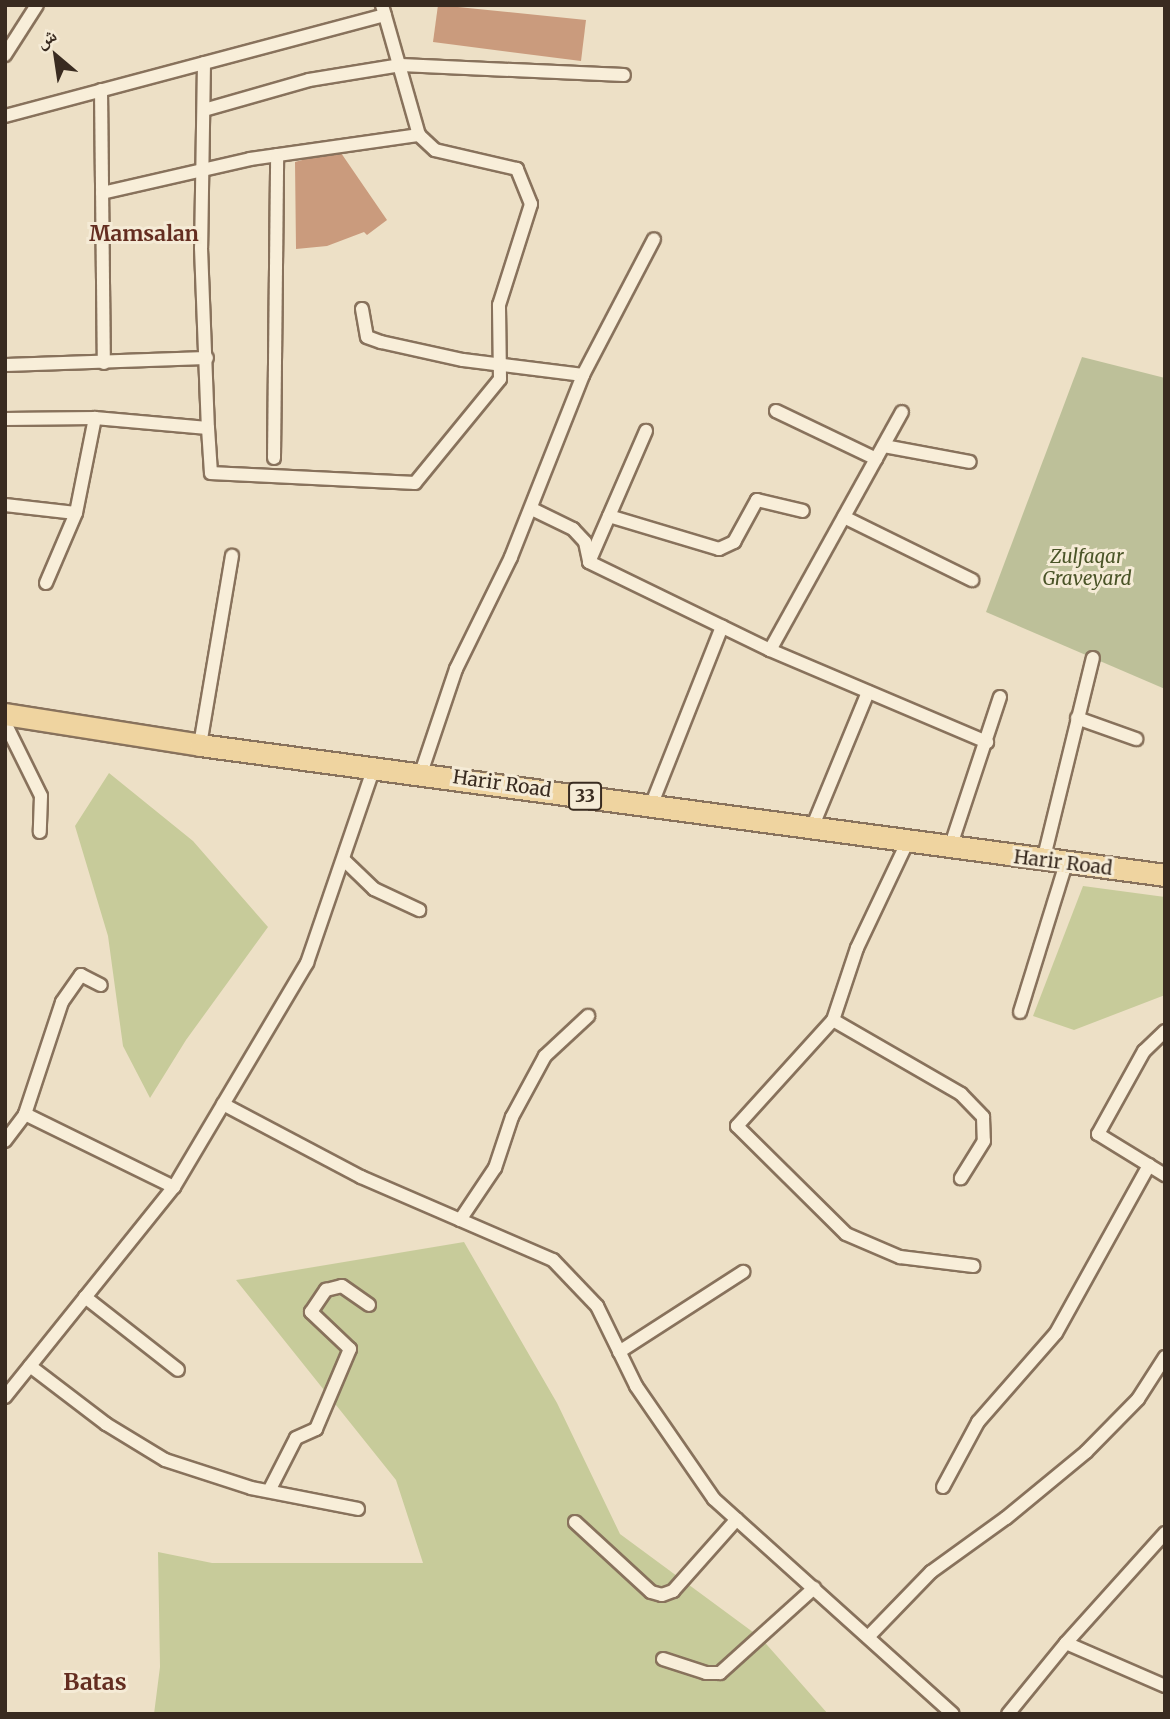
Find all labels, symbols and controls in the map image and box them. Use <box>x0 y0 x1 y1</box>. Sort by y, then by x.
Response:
north arrow <box>21 21 91 91</box>
text: ش <box>31 22 60 53</box>
district label: Mamsalan <box>89 221 199 247</box>
park label: Zulfaqar Graveyard <box>1042 546 1132 590</box>
street label: Harir Road <box>451 766 553 802</box>
road number: 33 <box>568 782 602 810</box>
street label: Harir Road <box>1012 846 1114 880</box>
district label: Batas <box>63 1668 127 1696</box>

